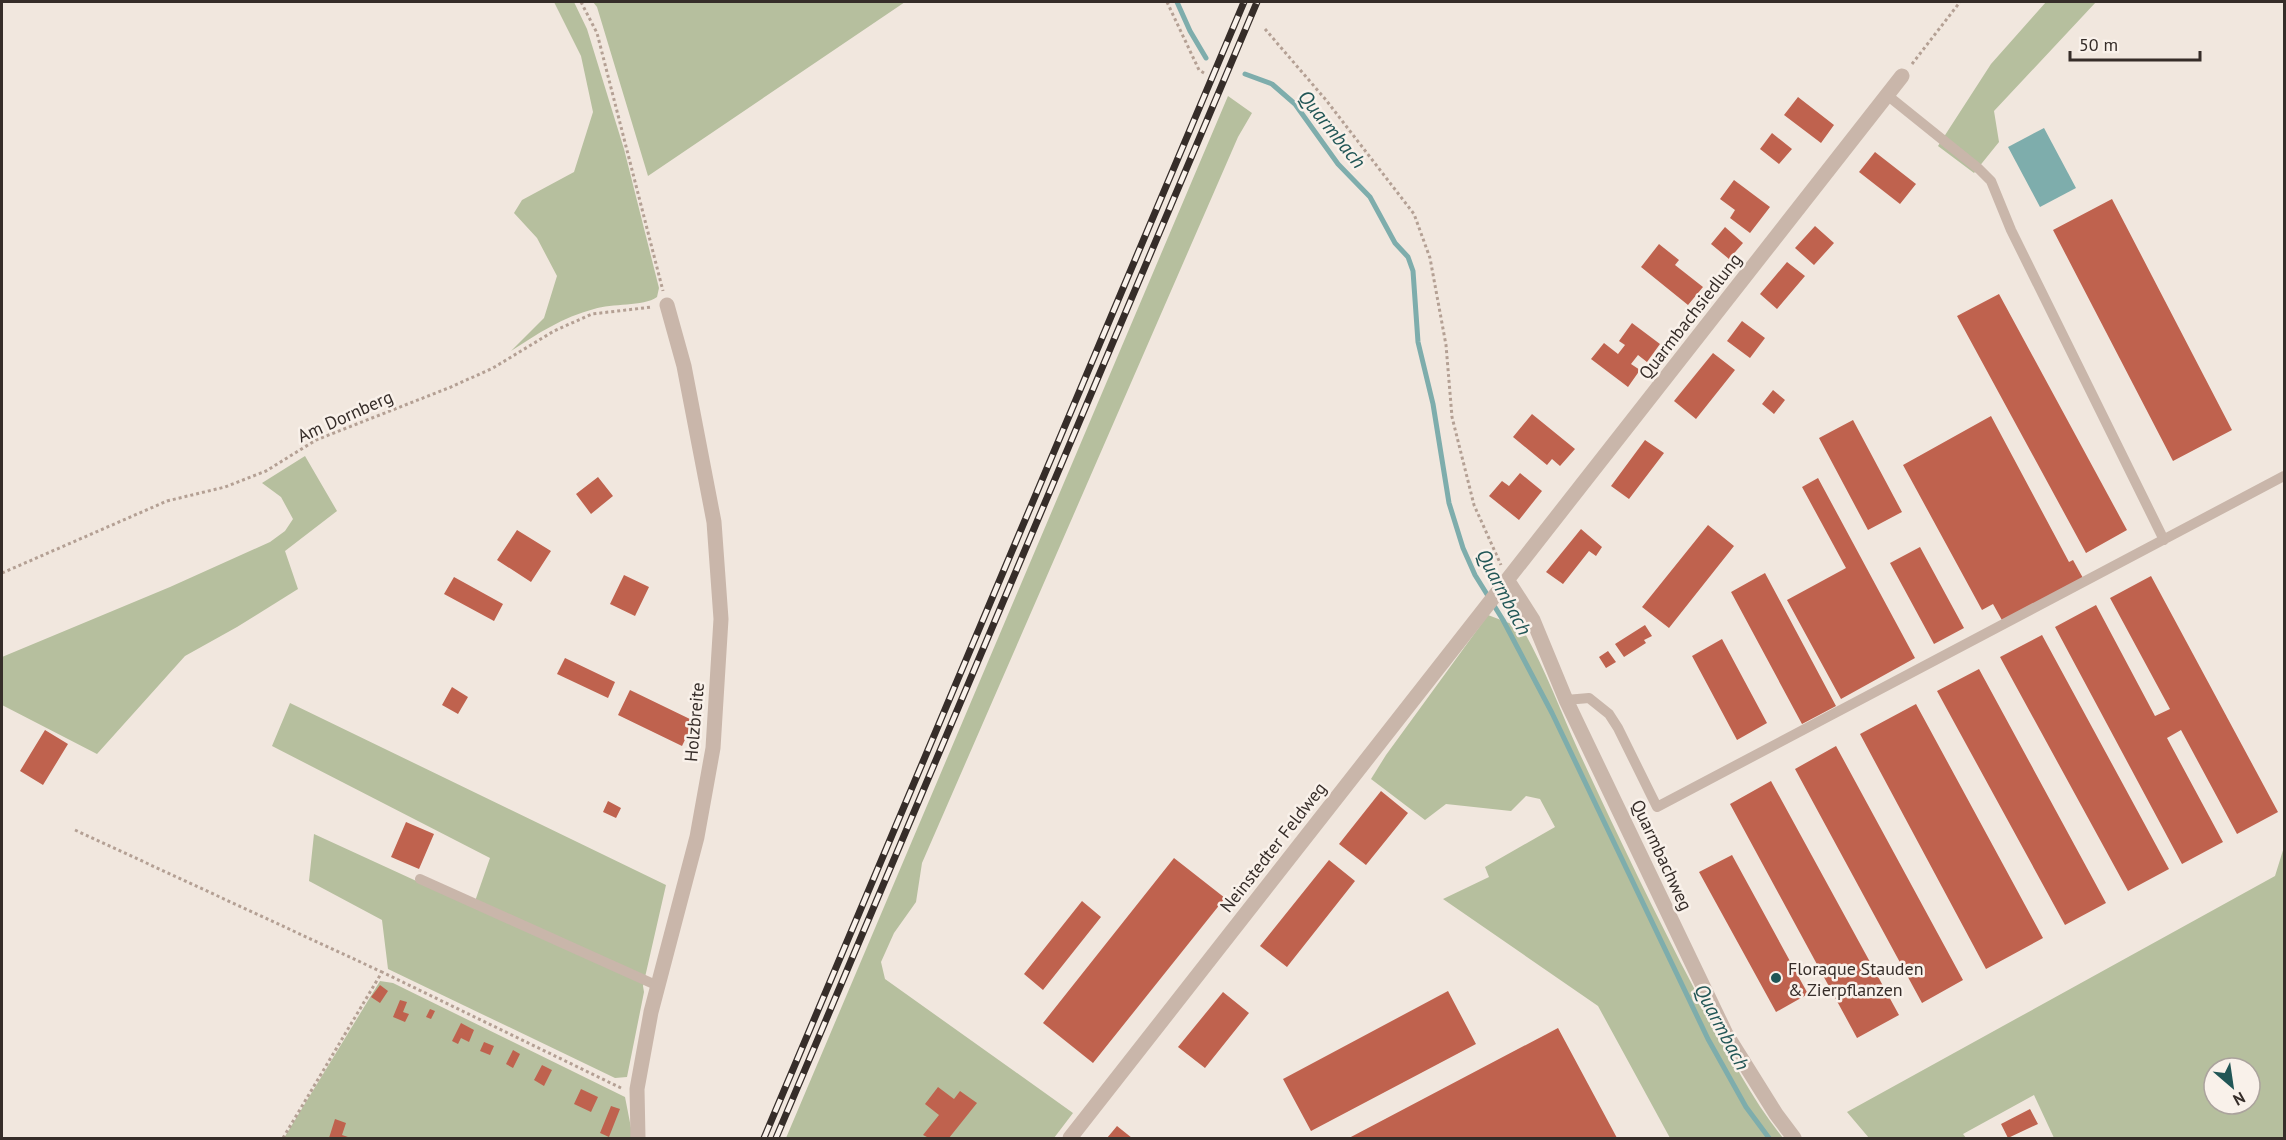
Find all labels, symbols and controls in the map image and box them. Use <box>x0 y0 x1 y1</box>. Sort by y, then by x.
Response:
scale bar <box>2070 24 2200 62</box>
text: 50 m <box>2079 33 2118 56</box>
water label: Quarmbach <box>1292 84 1372 174</box>
street label: Quarmbachsiedlung <box>1634 248 1746 384</box>
street label: Am Dornberg <box>294 385 396 447</box>
water label: Quarmbach <box>1470 544 1538 640</box>
street label: Holzbreite <box>679 681 709 763</box>
street label: Neinstedter Feldweg <box>1215 777 1331 917</box>
street label: Quarmbachweg <box>1626 796 1698 914</box>
place label: Floraque Stauden & Zierpflanzen <box>1788 957 1924 1001</box>
marker: Floraque Stauden & Zierpflanzen <box>1769 971 1783 985</box>
water label: Quarmbach <box>1688 979 1756 1075</box>
north arrow <box>2202 1056 2262 1116</box>
text: N <box>2230 1088 2249 1110</box>

